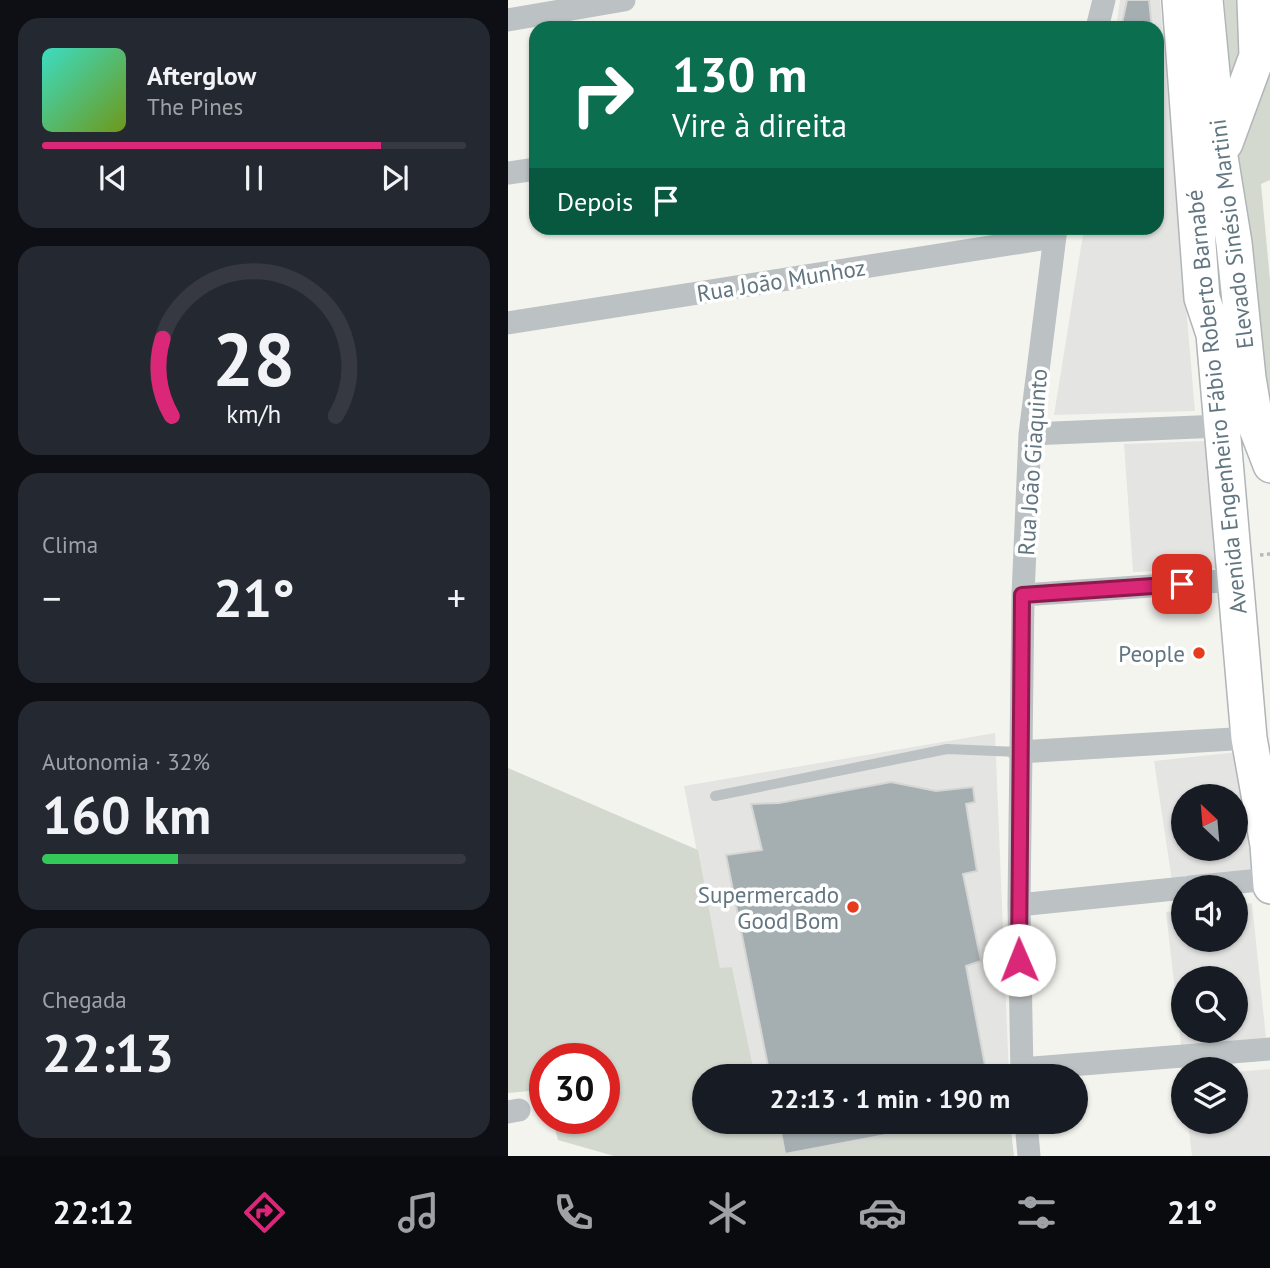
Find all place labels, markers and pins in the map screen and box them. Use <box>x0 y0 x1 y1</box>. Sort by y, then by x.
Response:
pin <box>1152 554 1212 614</box>
place label: People <box>1118 639 1185 668</box>
marker: People <box>1191 645 1207 661</box>
place label: Supermercado Good Bom <box>698 880 839 935</box>
marker: Supermercado Good Bom <box>845 899 861 915</box>

